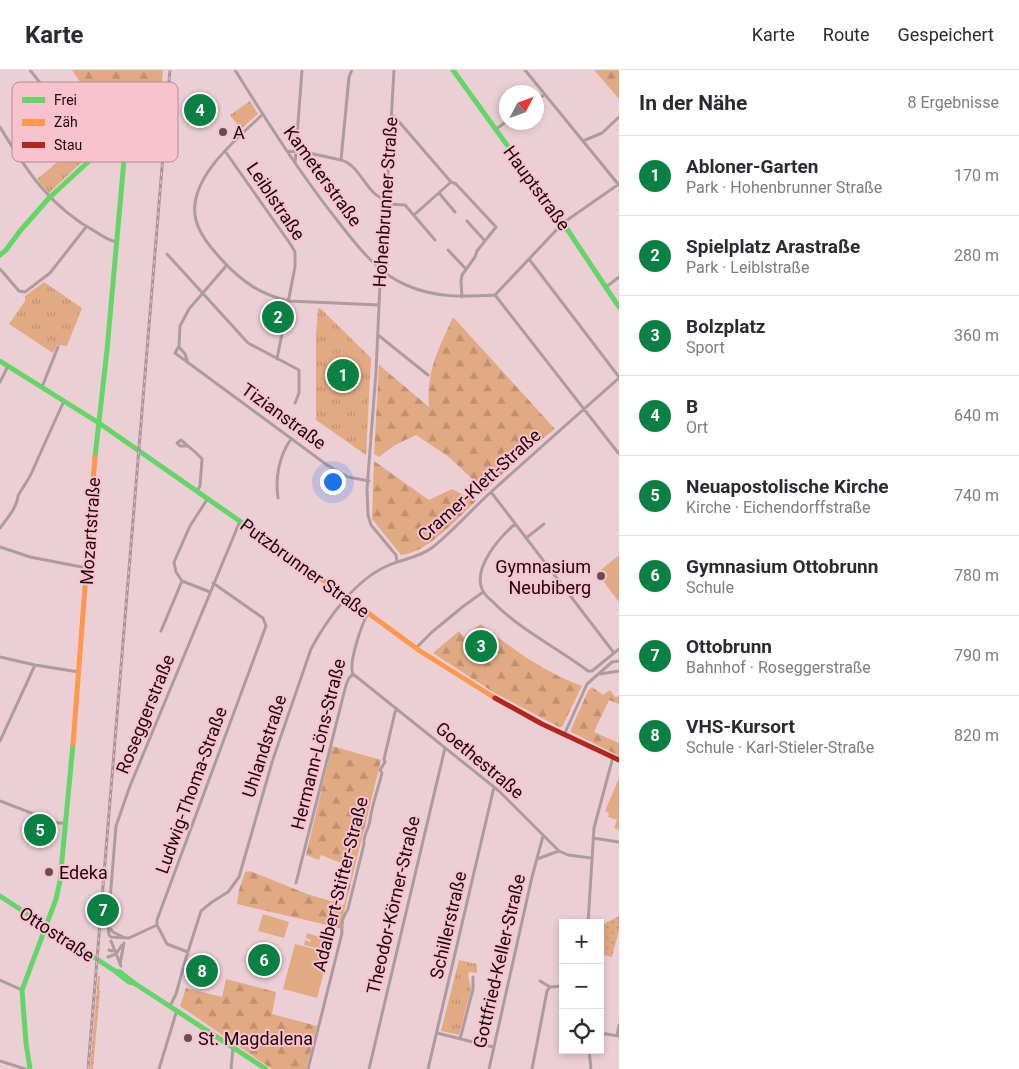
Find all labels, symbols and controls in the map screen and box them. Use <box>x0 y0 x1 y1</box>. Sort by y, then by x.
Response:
text: Karte <box>25 21 84 49</box>
text: Karte <box>752 24 795 45</box>
text: Route <box>823 24 870 45</box>
text: Gespeichert <box>898 24 994 45</box>
legend <box>12 82 178 162</box>
north arrow <box>499 85 544 130</box>
pin: 4 <box>184 91 216 129</box>
text: In der Nähe <box>639 91 747 115</box>
text: Frei <box>54 92 77 108</box>
text: 8 Ergebnisse <box>907 93 999 112</box>
text: Zäh <box>54 114 78 130</box>
street label: Hohenbrunner Straße <box>369 116 401 288</box>
place label: A <box>233 122 245 143</box>
street label: Kameterstraße <box>280 122 366 230</box>
marker: A <box>217 126 229 138</box>
text: Stau <box>54 137 82 153</box>
street label: Hauptstraße <box>499 142 575 234</box>
text: Abloner-Garten <box>686 155 818 178</box>
street label: Leiblstraße <box>242 158 310 244</box>
text: 1 <box>650 166 660 185</box>
text: 170 m <box>954 166 999 185</box>
text: Park · Hohenbrunner Straße <box>686 178 882 197</box>
text: Spielplatz Arastraße <box>686 235 860 258</box>
text: 2 <box>650 246 660 265</box>
text: 280 m <box>954 246 999 265</box>
text: Park · Leiblstraße <box>686 258 810 277</box>
pin: 2 <box>262 298 294 336</box>
text: Bolzplatz <box>686 315 766 338</box>
text: 3 <box>650 326 660 345</box>
text: 360 m <box>954 326 999 345</box>
text: Sport <box>686 338 725 357</box>
pin: 1 <box>327 356 359 394</box>
street label: Tizianstraße <box>238 378 330 454</box>
text: B <box>686 395 698 418</box>
text: 4 <box>650 406 660 425</box>
text: 640 m <box>954 406 999 425</box>
text: Ort <box>686 418 708 437</box>
street label: Cramer-Klett-Straße <box>413 424 545 546</box>
your location <box>320 469 346 495</box>
text: Neuapostolische Kirche <box>686 475 889 498</box>
street label: Mozartstraße <box>76 476 104 586</box>
text: 5 <box>650 486 660 505</box>
text: 740 m <box>954 486 999 505</box>
text: Kirche · Eichendorffstraße <box>686 498 871 517</box>
street label: Putzbrunner Straße <box>236 514 374 622</box>
text: Gymnasium Ottobrunn <box>686 555 878 578</box>
place label: Gymnasium Neubiberg <box>495 556 591 598</box>
text: 6 <box>650 566 660 585</box>
text: 780 m <box>954 566 999 585</box>
marker: Gymnasium Neubiberg <box>595 570 607 582</box>
text: Schule <box>686 578 734 597</box>
pin: 3 <box>465 627 497 665</box>
text: Ottobrunn <box>686 635 772 658</box>
text: 7 <box>650 646 660 665</box>
text: 790 m <box>954 646 999 665</box>
street label: Roseggerstraße <box>111 651 179 777</box>
street label: Hermann-Löns-Straße <box>287 656 349 832</box>
text: Bahnhof · Roseggerstraße <box>686 658 871 677</box>
street label: Uhlandstraße <box>238 692 290 800</box>
street label: Ludwig-Thoma-Straße <box>151 704 231 876</box>
text: VHS-Kursort <box>686 715 795 738</box>
street label: Goethestraße <box>432 717 528 803</box>
text: 8 <box>650 726 660 745</box>
text: 820 m <box>954 726 999 745</box>
text: Schule · Karl-Stieler-Straße <box>686 738 874 757</box>
street label: Adalbert-Stifter-Straße <box>308 795 372 973</box>
pin: 5 <box>24 811 56 849</box>
street label: Theodor-Körner-Straße <box>362 814 424 996</box>
place label: Edeka <box>59 862 108 883</box>
marker: Edeka <box>43 866 55 878</box>
street label: Schillerstraße <box>425 869 471 981</box>
street label: Gottfried-Keller-Straße <box>469 872 529 1050</box>
pin: 7 <box>87 891 119 929</box>
street label: Ottostraße <box>16 902 98 966</box>
map controls <box>559 919 604 1054</box>
button: + <box>559 919 604 964</box>
pin: 6 <box>248 941 280 979</box>
pin: 8 <box>186 952 218 990</box>
button: − <box>559 964 604 1009</box>
button: locate <box>559 1009 604 1054</box>
place label: St. Magdalena <box>198 1028 313 1049</box>
marker: St. Magdalena <box>182 1032 194 1044</box>

